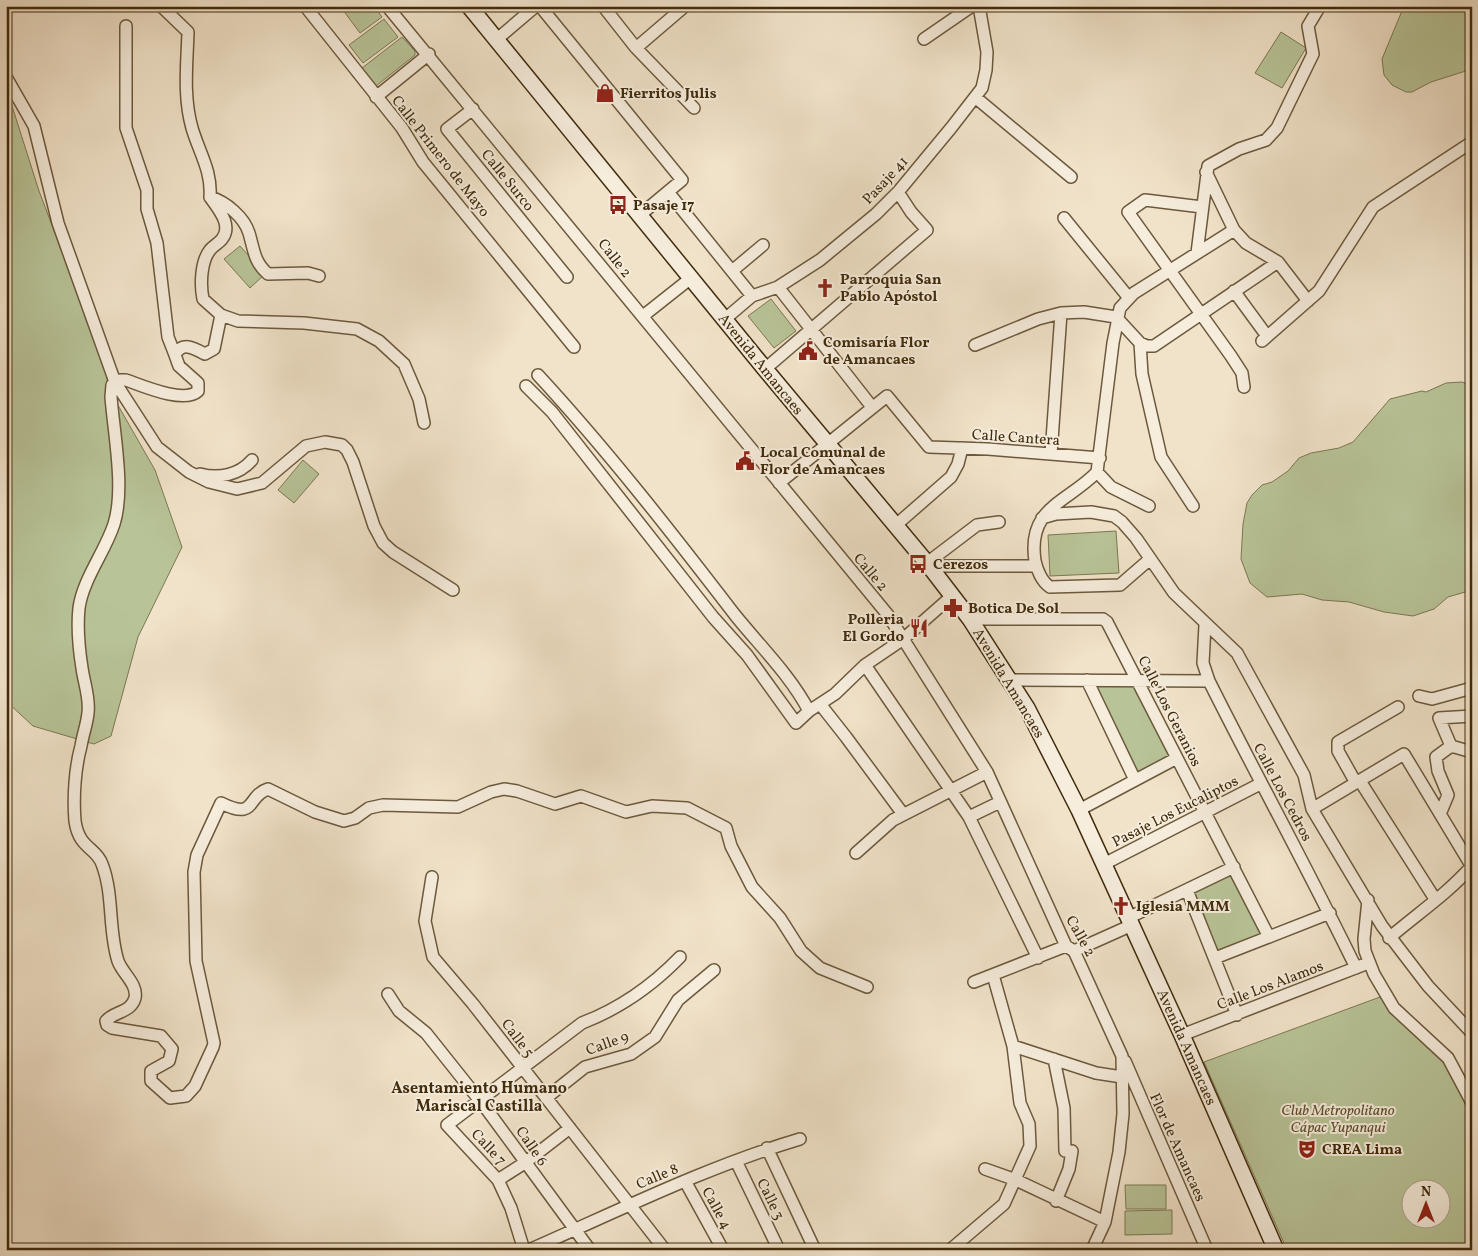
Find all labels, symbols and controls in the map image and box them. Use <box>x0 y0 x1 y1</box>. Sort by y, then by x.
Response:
shop icon: Fierritos Julis <box>594 82 616 104</box>
place label: Fierritos Julis <box>620 84 717 105</box>
street label: Calle Primero de Mayo <box>386 92 494 222</box>
street label: Calle Surco <box>475 146 538 216</box>
street label: Pasaje 41 <box>858 152 914 210</box>
bus stop icon: Pasaje 17 <box>607 194 629 216</box>
place label: Pasaje 17 <box>633 196 694 217</box>
street label: Calle 2 <box>592 235 636 283</box>
place label: Parroquia San Pablo Apóstol <box>840 270 942 308</box>
church icon: Parroquia San Pablo Apóstol <box>814 277 836 299</box>
street label: Avenida Amancaes <box>712 310 807 420</box>
place label: Comisaría Flor de Amancaes <box>823 333 929 371</box>
public building icon: Comisaría Flor de Amancaes <box>797 340 819 362</box>
street label: Calle Cantera <box>971 425 1061 452</box>
place label: Local Comunal de Flor de Amancaes <box>760 443 886 481</box>
public building icon: Local Comunal de Flor de Amancaes <box>734 450 756 472</box>
street label: Calle 2 <box>848 549 892 597</box>
bus stop icon: Cerezos <box>907 553 929 575</box>
place label: Cerezos <box>933 555 988 576</box>
pharmacy icon: Botica De Sol <box>942 597 964 619</box>
place label: Botica De Sol <box>968 599 1059 620</box>
place label: Polleria El Gordo <box>842 610 904 648</box>
restaurant icon: Polleria El Gordo <box>908 617 930 639</box>
street label: Avenida Amancaes <box>967 625 1049 743</box>
street label: Calle Los Geranios <box>1132 653 1206 771</box>
street label: Calle Los Cedros <box>1247 740 1316 845</box>
street label: Pasaje Los Eucaliptos <box>1109 771 1242 853</box>
church icon: Iglesia MMM <box>1110 895 1132 917</box>
place label: Iglesia MMM <box>1136 897 1230 918</box>
street label: Calle 2 <box>1060 912 1100 961</box>
street label: Calle Los Alamos <box>1214 956 1327 1016</box>
street label: Avenida Amancaes <box>1151 986 1221 1109</box>
street label: Calle 5 <box>495 1015 538 1063</box>
street label: Calle 9 <box>583 1027 632 1062</box>
district label: Asentamiento Humano Mariscal Castilla <box>391 1078 567 1118</box>
street label: Flor de Amancaes <box>1143 1090 1210 1205</box>
park label: Club Metropolitano Cápac Yupanqui <box>1281 1101 1395 1139</box>
street label: Calle 6 <box>510 1123 552 1171</box>
street label: Calle 7 <box>465 1125 510 1171</box>
theatre icon: CREA Lima <box>1296 1138 1318 1160</box>
place label: CREA Lima <box>1322 1140 1402 1161</box>
street label: Calle 8 <box>633 1159 682 1196</box>
street label: Calle 3 <box>751 1175 789 1224</box>
north arrow <box>1400 1178 1450 1228</box>
text: N <box>1421 1183 1431 1202</box>
street label: Calle 4 <box>696 1184 736 1234</box>

